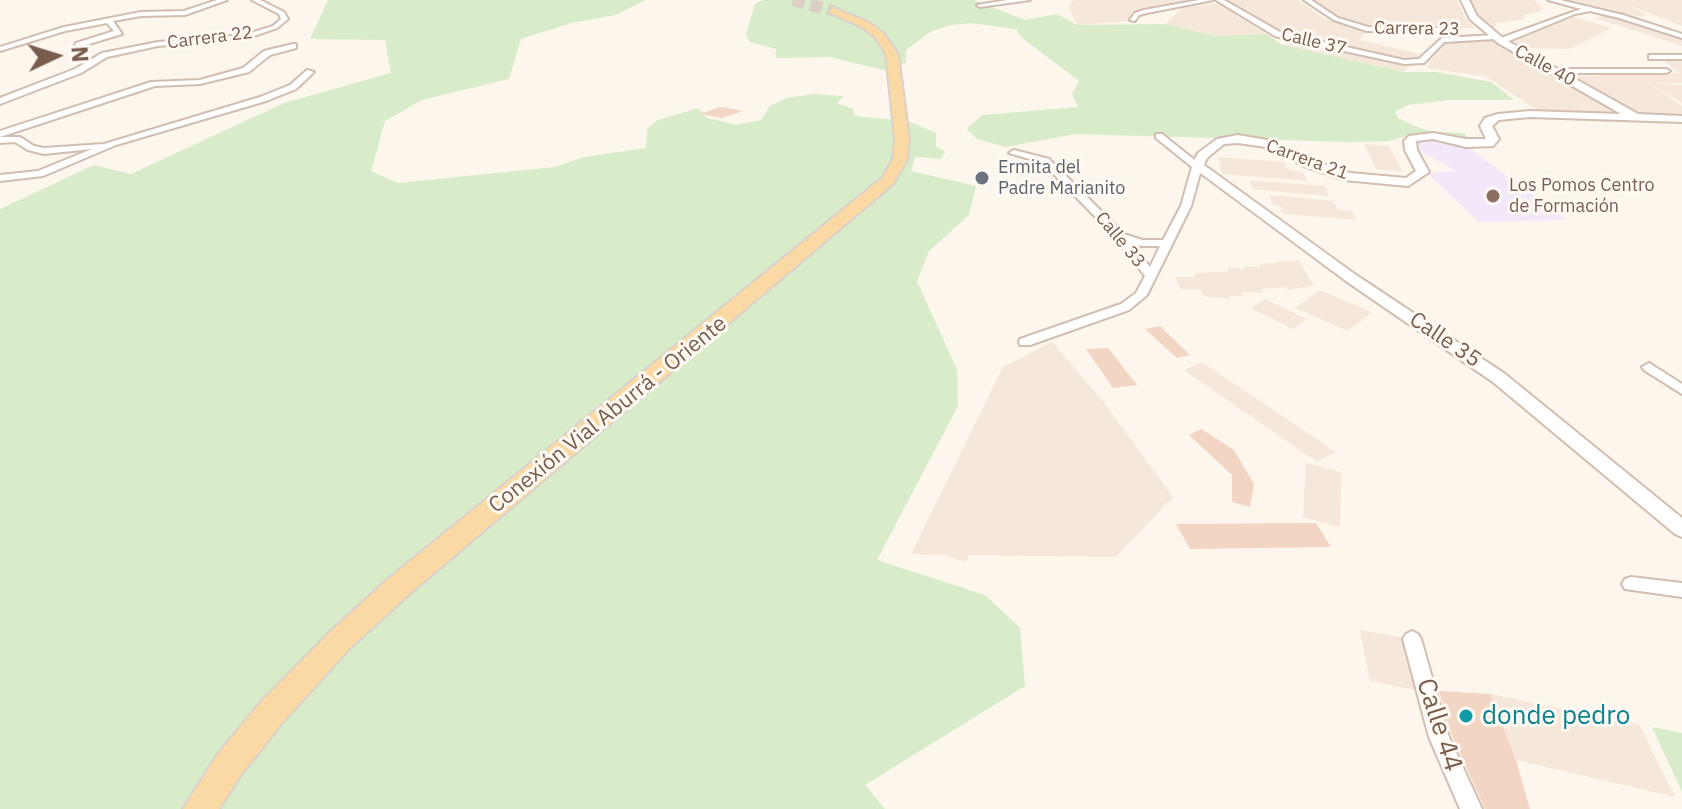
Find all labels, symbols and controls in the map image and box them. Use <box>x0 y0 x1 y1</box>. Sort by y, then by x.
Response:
north arrow <box>16 16 96 96</box>
street label: Carrera 23 <box>1374 17 1460 41</box>
street label: Carrera 22 <box>166 22 254 54</box>
street label: Calle 37 <box>1279 24 1349 60</box>
street label: Calle 40 <box>1511 41 1579 91</box>
text: N <box>65 45 95 63</box>
street label: Carrera 21 <box>1263 135 1351 185</box>
place label: Ermita del Padre Marianito <box>998 157 1125 200</box>
marker: Ermita del Padre Marianito <box>973 169 991 187</box>
place label: Los Pomos Centro de Formación <box>1509 175 1655 218</box>
marker: Los Pomos Centro de Formación <box>1484 187 1502 205</box>
street label: Calle 33 <box>1090 208 1150 272</box>
street label: Calle 35 <box>1404 306 1486 374</box>
street label: Conexión Vial Aburrá - Oriente <box>484 311 732 519</box>
street label: Calle 44 <box>1409 675 1469 775</box>
place label: donde pedro <box>1482 700 1630 732</box>
marker: donde pedro <box>1457 707 1475 725</box>

